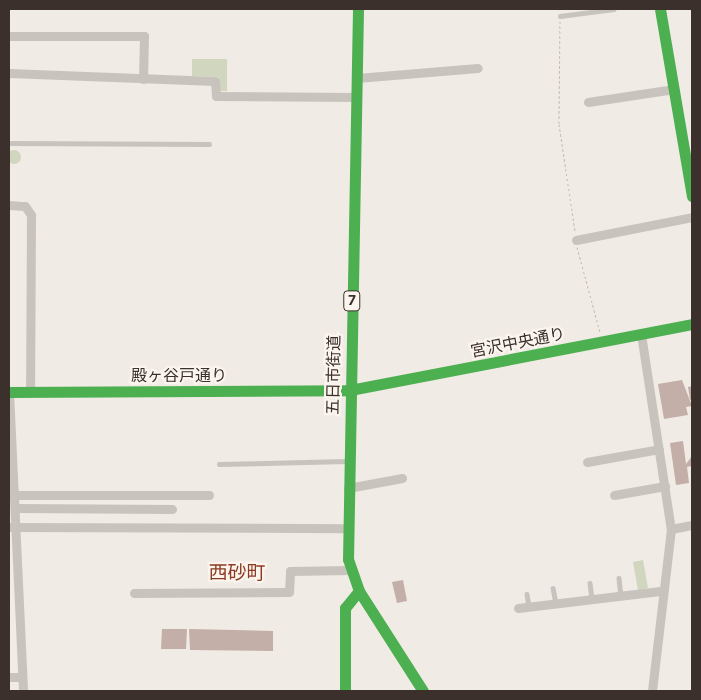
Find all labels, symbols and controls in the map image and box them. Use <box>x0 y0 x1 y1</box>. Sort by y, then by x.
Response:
road number: 7 <box>343 288 361 314</box>
street label: 宮沢中央通り <box>469 324 567 362</box>
street label: 五日市街道 <box>324 335 344 415</box>
street label: 殿ヶ谷戸通り <box>131 366 227 386</box>
district label: 西砂町 <box>209 563 265 585</box>

